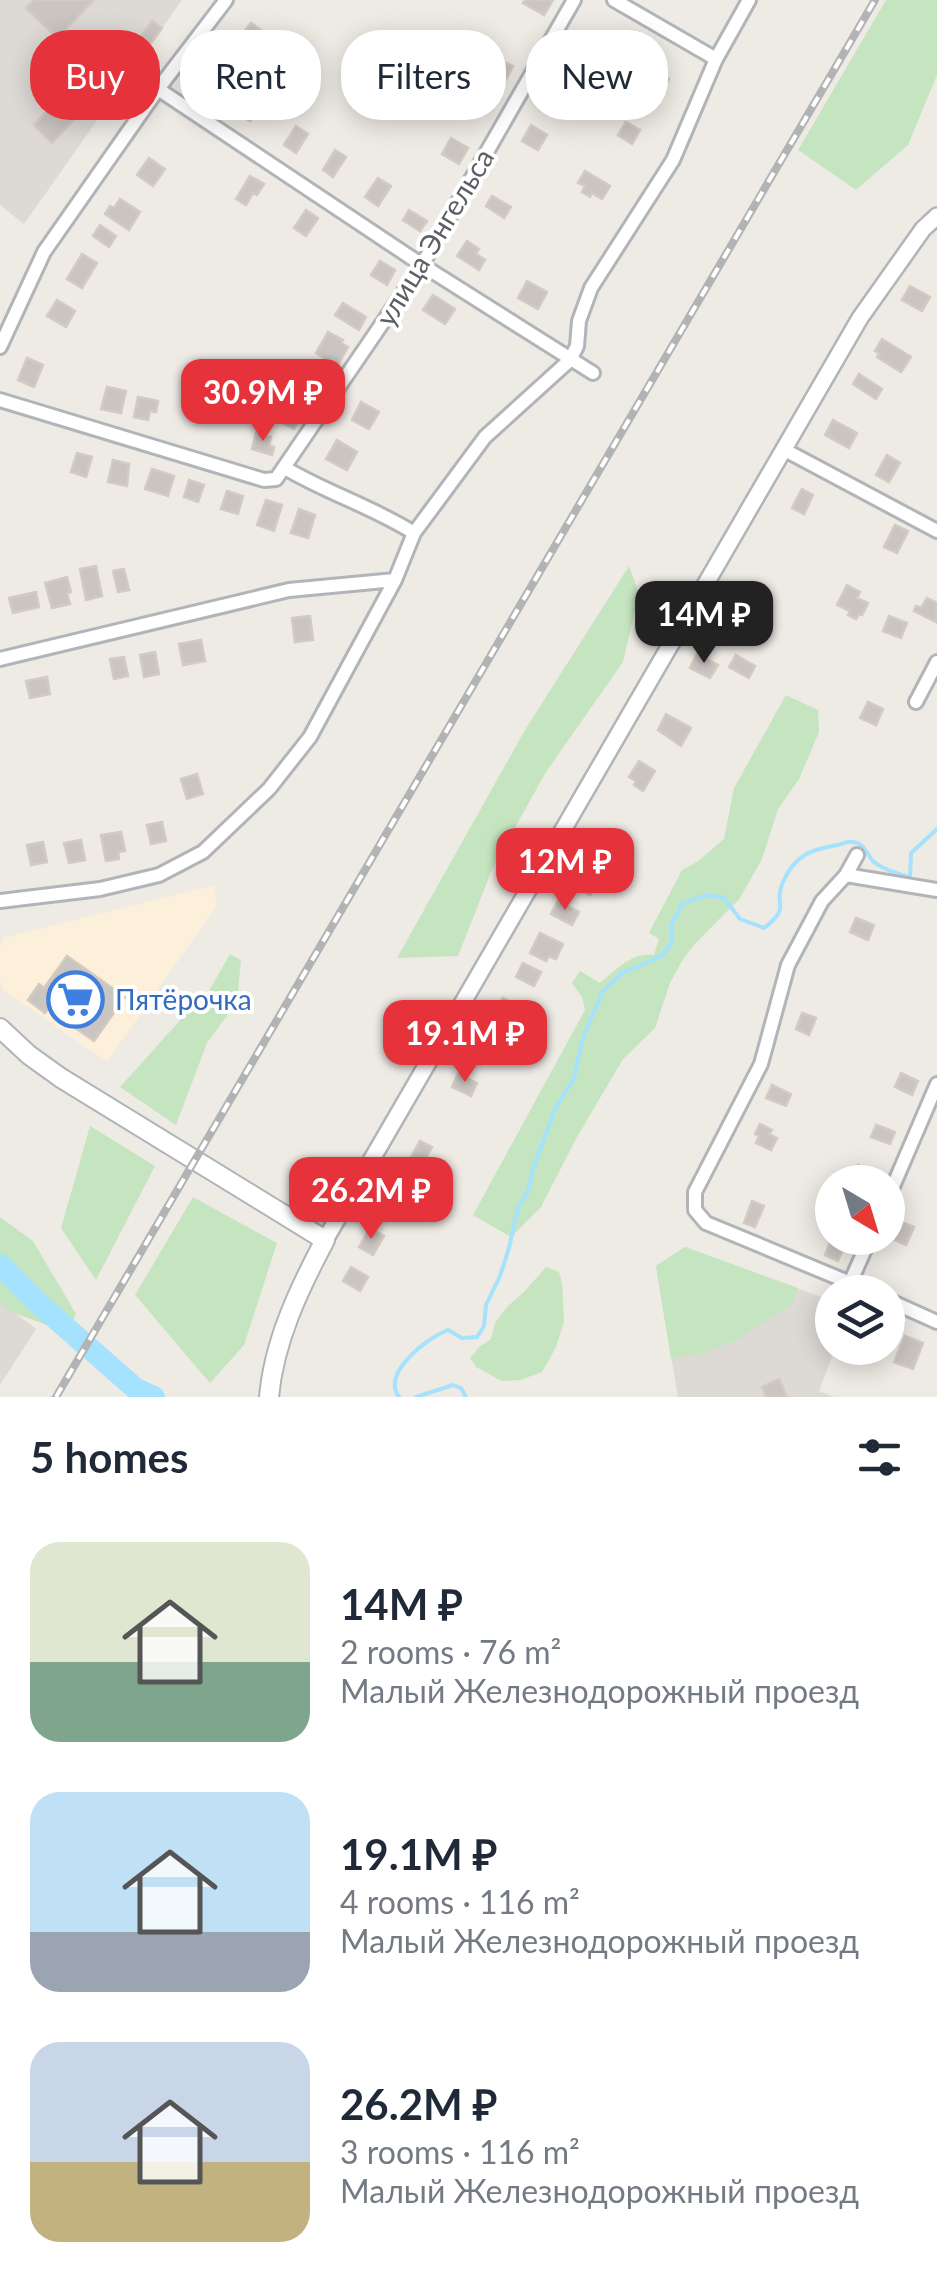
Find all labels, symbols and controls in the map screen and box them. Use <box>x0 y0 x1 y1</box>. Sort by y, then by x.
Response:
chip: Buy <box>30 30 160 120</box>
chip: Rent <box>180 30 321 120</box>
chip: Filters <box>341 30 506 120</box>
chip: New <box>526 30 668 120</box>
street label: улица Энгельса <box>368 142 500 332</box>
pin: 30.9M ₽ <box>171 359 355 444</box>
text: 30.9M ₽ <box>203 372 323 411</box>
pin: 14M ₽ <box>634 581 774 666</box>
text: 14M ₽ <box>657 594 751 633</box>
pin: 12M ₽ <box>495 828 635 913</box>
text: 12M ₽ <box>518 841 612 880</box>
supermarket icon: Пятёрочка <box>46 969 106 1029</box>
place label: Пятёрочка <box>115 982 252 1016</box>
pin: 19.1M ₽ <box>373 1000 557 1085</box>
text: 19.1M ₽ <box>405 1013 525 1052</box>
pin: 26.2M ₽ <box>279 1157 463 1242</box>
north arrow <box>815 1165 905 1255</box>
map controls <box>815 1165 905 1365</box>
text: 26.2M ₽ <box>311 1170 431 1209</box>
button: layers <box>815 1275 905 1365</box>
icon: filters <box>852 1430 907 1485</box>
text: 5 homes <box>30 1432 188 1482</box>
text: 14M ₽ <box>340 1579 463 1629</box>
icon: home <box>110 1582 230 1702</box>
text: 2 rooms · 76 m² <box>340 1632 561 1671</box>
text: Малый Железнодорожный проезд <box>340 1671 859 1710</box>
text: 19.1M ₽ <box>340 1829 497 1879</box>
icon: home <box>110 1832 230 1952</box>
text: 4 rooms · 116 m² <box>340 1882 580 1921</box>
text: Малый Железнодорожный проезд <box>340 1921 859 1960</box>
text: 26.2M ₽ <box>340 2079 497 2129</box>
icon: home <box>110 2082 230 2202</box>
text: 3 rooms · 116 m² <box>340 2132 580 2171</box>
text: Малый Железнодорожный проезд <box>340 2171 859 2210</box>

